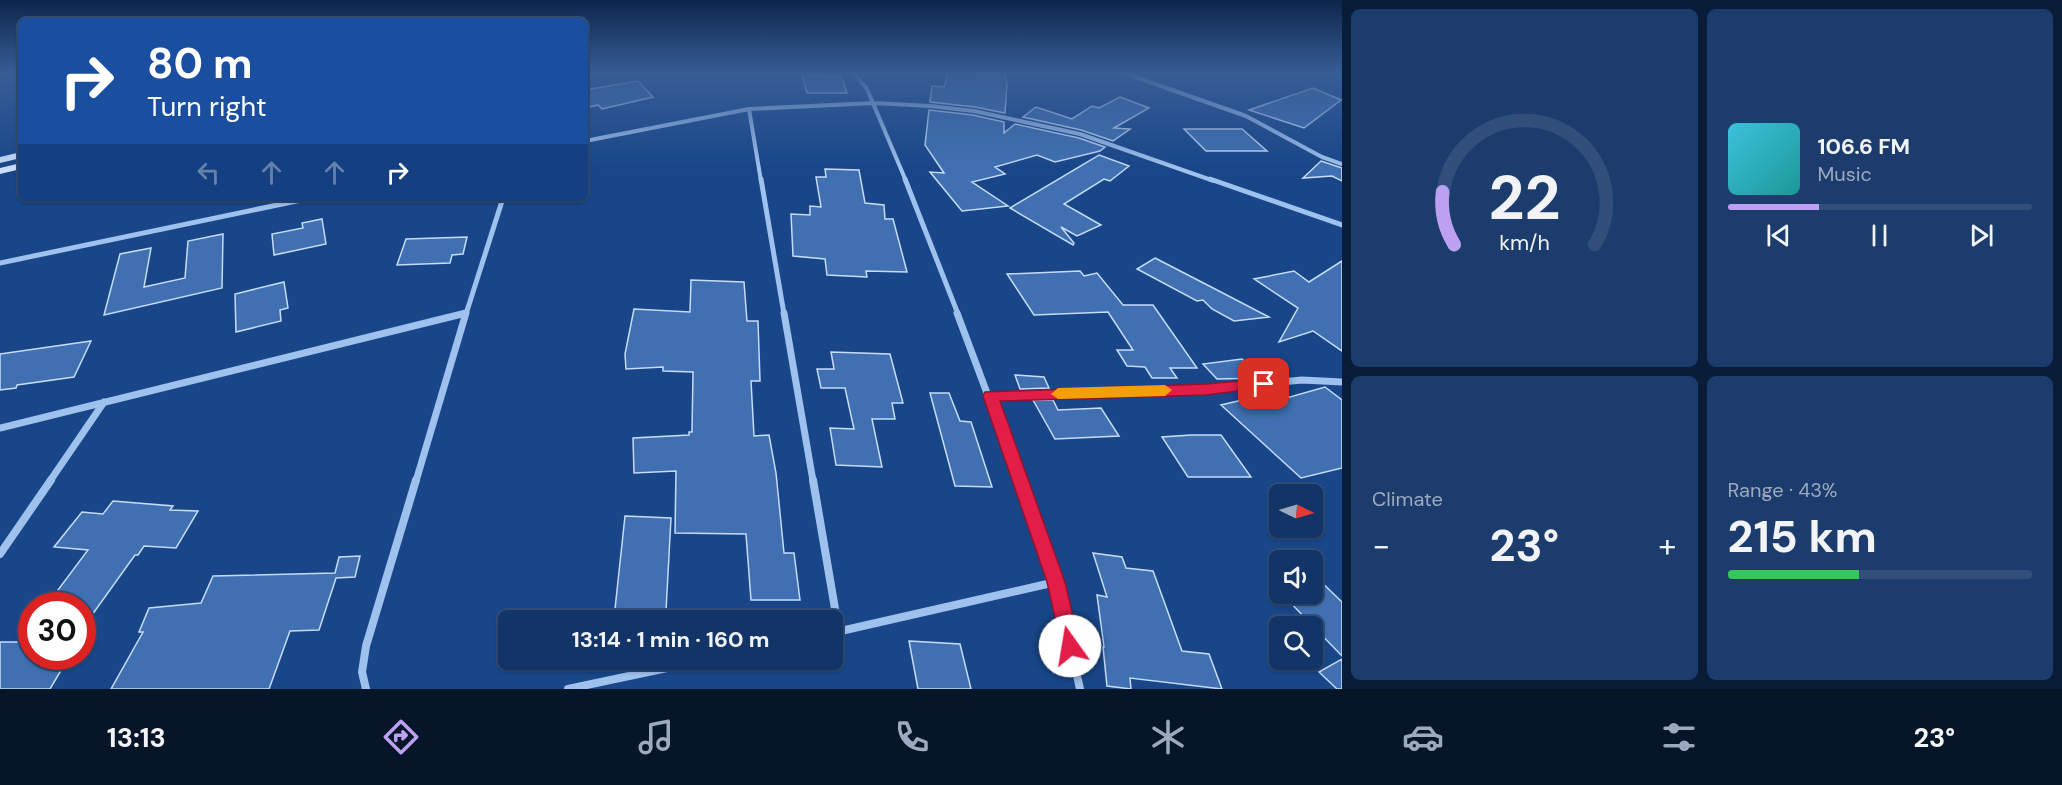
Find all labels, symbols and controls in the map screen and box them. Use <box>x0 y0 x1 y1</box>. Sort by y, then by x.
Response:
text: 80 m <box>147 36 253 91</box>
icon: right <box>48 42 126 120</box>
text: Turn right <box>147 89 267 124</box>
text: 106.6 FM <box>1818 132 1910 161</box>
icon: left <box>192 156 225 189</box>
icon: ahead <box>255 156 288 189</box>
icon: ahead <box>318 156 351 189</box>
icon: right <box>381 156 414 189</box>
text: 22 <box>1488 157 1560 238</box>
text: Music <box>1818 161 1872 187</box>
icon: previous <box>1762 219 1795 252</box>
icon: pause <box>1863 219 1896 252</box>
icon: next <box>1965 219 1998 252</box>
text: km/h <box>1499 229 1550 257</box>
pin <box>1238 358 1289 409</box>
icon: arrive <box>1247 367 1280 400</box>
text: Range · 43% <box>1728 477 1838 503</box>
north arrow <box>1269 484 1323 538</box>
map controls <box>1269 484 1323 670</box>
text: Climate <box>1372 486 1443 512</box>
text: 215 km <box>1728 507 1877 566</box>
text: 23° <box>1490 516 1559 575</box>
text: − <box>1372 524 1390 567</box>
text: + <box>1658 524 1677 567</box>
button: sound <box>1269 550 1323 604</box>
speed limit sign: 30 <box>18 592 96 670</box>
position arrow <box>1038 614 1102 678</box>
button: search <box>1269 616 1323 670</box>
text: 13:14 · 1 min · 160 m <box>572 625 769 654</box>
icon: directions <box>380 716 422 758</box>
icon: music <box>635 716 677 758</box>
icon: phone <box>891 716 933 758</box>
icon: climate <box>1147 716 1189 758</box>
icon: car <box>1402 716 1444 758</box>
icon: filters <box>1658 716 1700 758</box>
text: 13:13 <box>107 720 166 755</box>
text: 23° <box>1914 720 1955 755</box>

